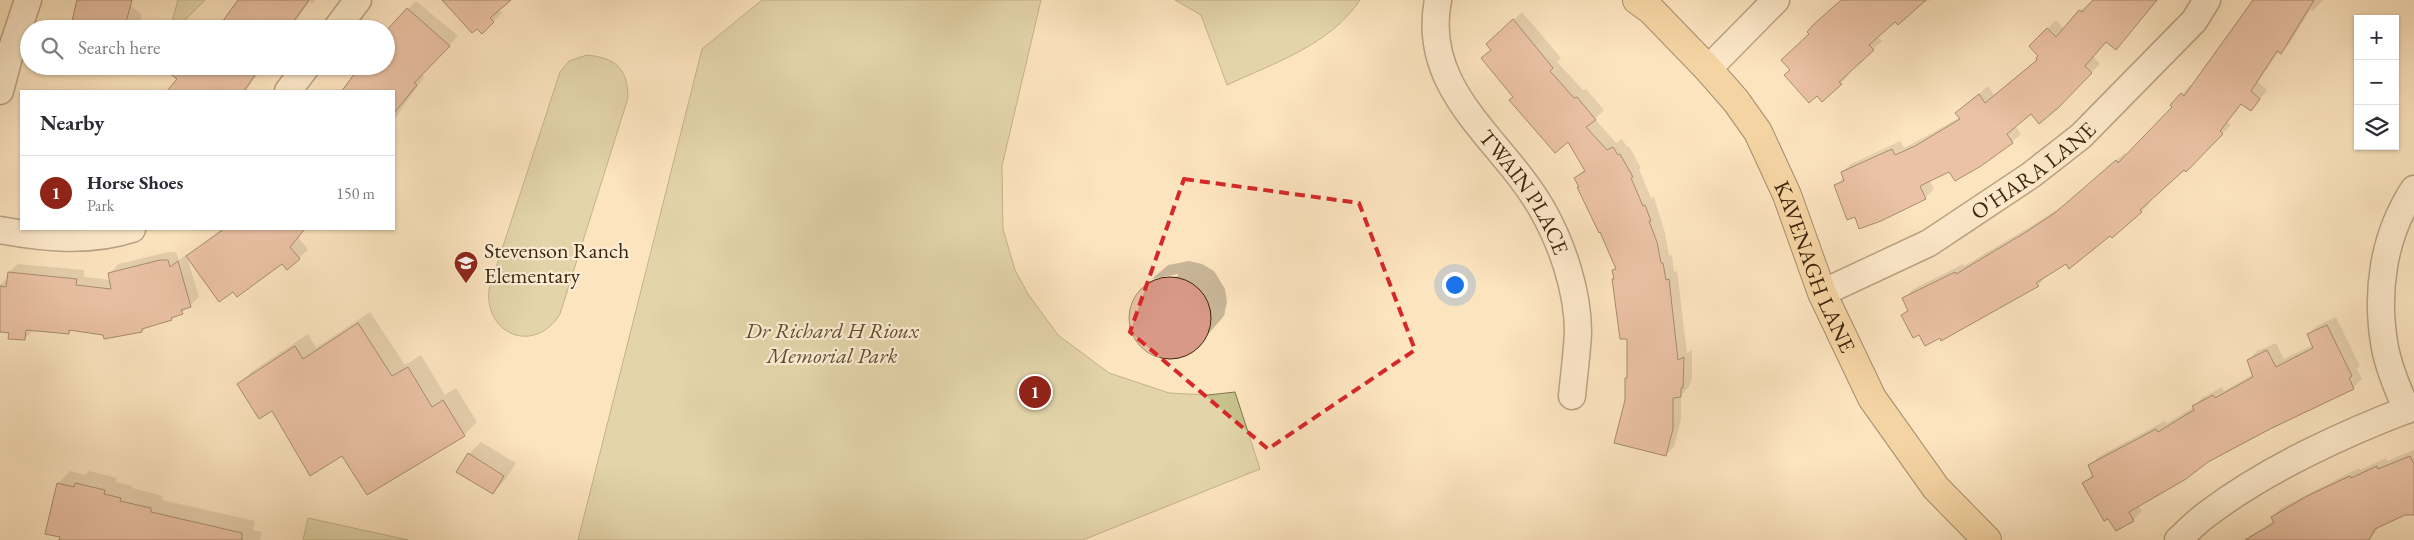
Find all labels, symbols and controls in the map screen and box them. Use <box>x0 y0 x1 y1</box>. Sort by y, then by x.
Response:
map controls <box>2354 15 2399 150</box>
button: + <box>2354 15 2399 60</box>
search box <box>20 20 395 75</box>
icon: search <box>38 34 66 62</box>
text: Search here <box>78 35 160 60</box>
button: − <box>2354 60 2399 105</box>
button: layers <box>2354 105 2399 150</box>
text: Nearby <box>40 109 104 136</box>
street label: O'HARA LANE <box>1965 115 2102 226</box>
street label: TWAIN PLACE <box>1472 124 1576 259</box>
text: Horse Shoes <box>87 170 183 195</box>
street label: KAVENAGH LANE <box>1767 176 1862 357</box>
text: 1 <box>52 183 60 204</box>
text: 150 m <box>336 183 375 204</box>
text: Park <box>87 195 114 216</box>
place label: Stevenson Ranch Elementary <box>484 236 629 290</box>
school or university icon: Stevenson Ranch Elementary <box>453 250 479 284</box>
your location <box>1442 272 1468 298</box>
park label: Dr Richard H Rioux Memorial Park <box>744 316 920 370</box>
pin: 1 <box>1019 373 1051 411</box>

